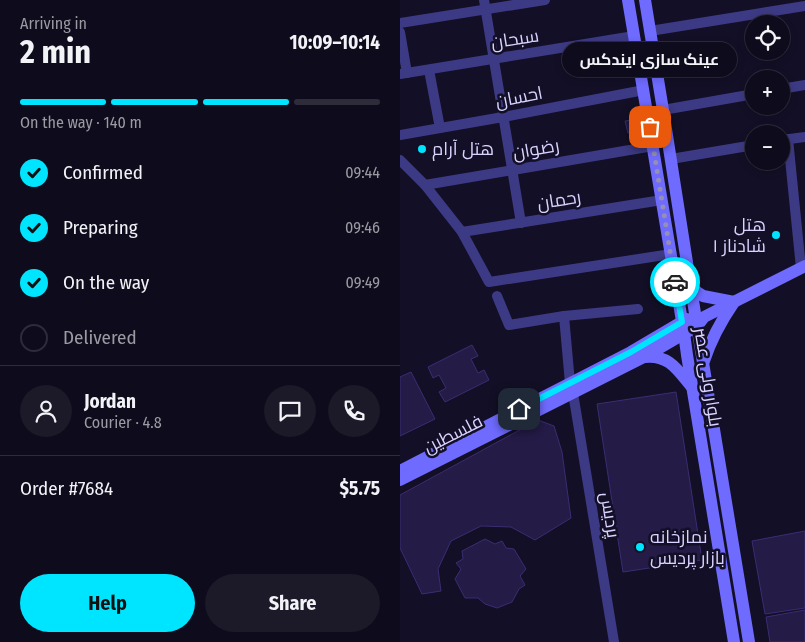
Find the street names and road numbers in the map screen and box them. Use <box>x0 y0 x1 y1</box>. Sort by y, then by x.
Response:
street label: سبحان <box>489 24 541 54</box>
street label: احسان <box>494 82 544 112</box>
street label: رضوان <box>511 134 561 164</box>
street label: رحمان <box>535 186 583 214</box>
street label: بلوار ولی عصر <box>689 325 727 428</box>
street label: فلسطین <box>420 410 486 458</box>
street label: پردیس <box>595 490 625 540</box>

